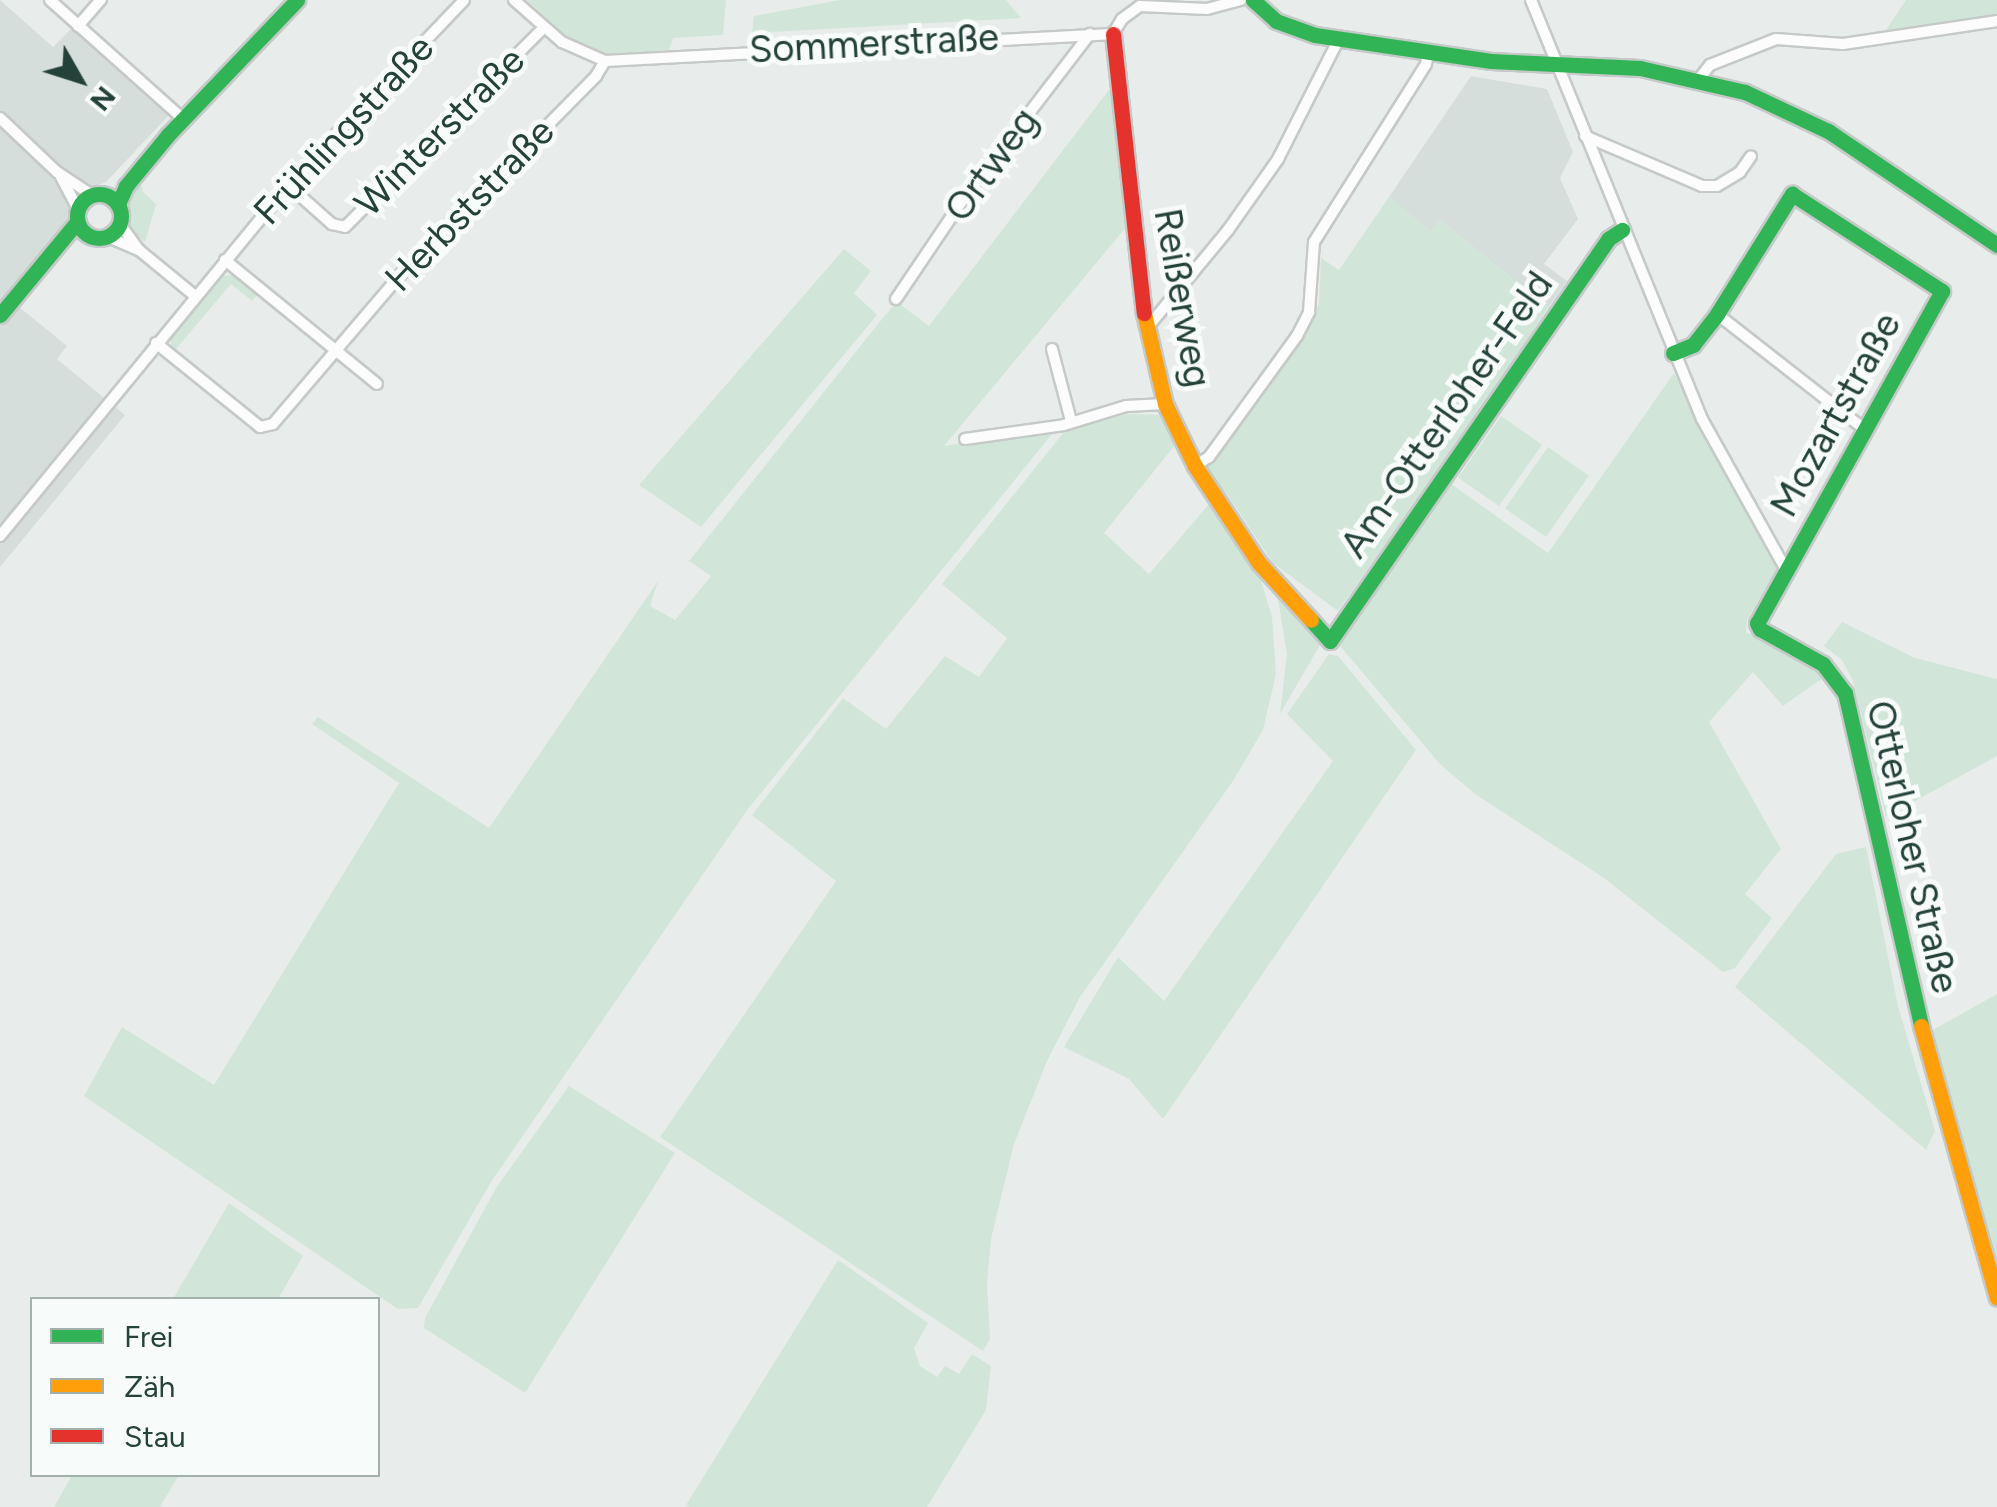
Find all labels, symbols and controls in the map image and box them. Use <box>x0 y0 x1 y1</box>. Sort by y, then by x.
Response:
street label: Sommerstraße <box>748 15 1000 73</box>
street label: Frühlingstraße <box>245 26 443 234</box>
north arrow <box>30 30 130 130</box>
street label: Winterstraße <box>346 38 534 226</box>
text: N <box>83 80 123 118</box>
street label: Ortweg <box>936 99 1048 231</box>
street label: Herbststraße <box>376 109 564 301</box>
street label: Reißerweg <box>1144 205 1220 391</box>
street label: Am-Otterloher-Feld <box>1331 263 1563 567</box>
street label: Mozartstraße <box>1761 305 1911 525</box>
street label: Otterloher Straße <box>1856 696 1968 998</box>
legend <box>30 1297 380 1477</box>
text: Frei <box>124 1318 173 1355</box>
text: Zäh <box>124 1368 175 1405</box>
text: Stau <box>124 1418 186 1455</box>

